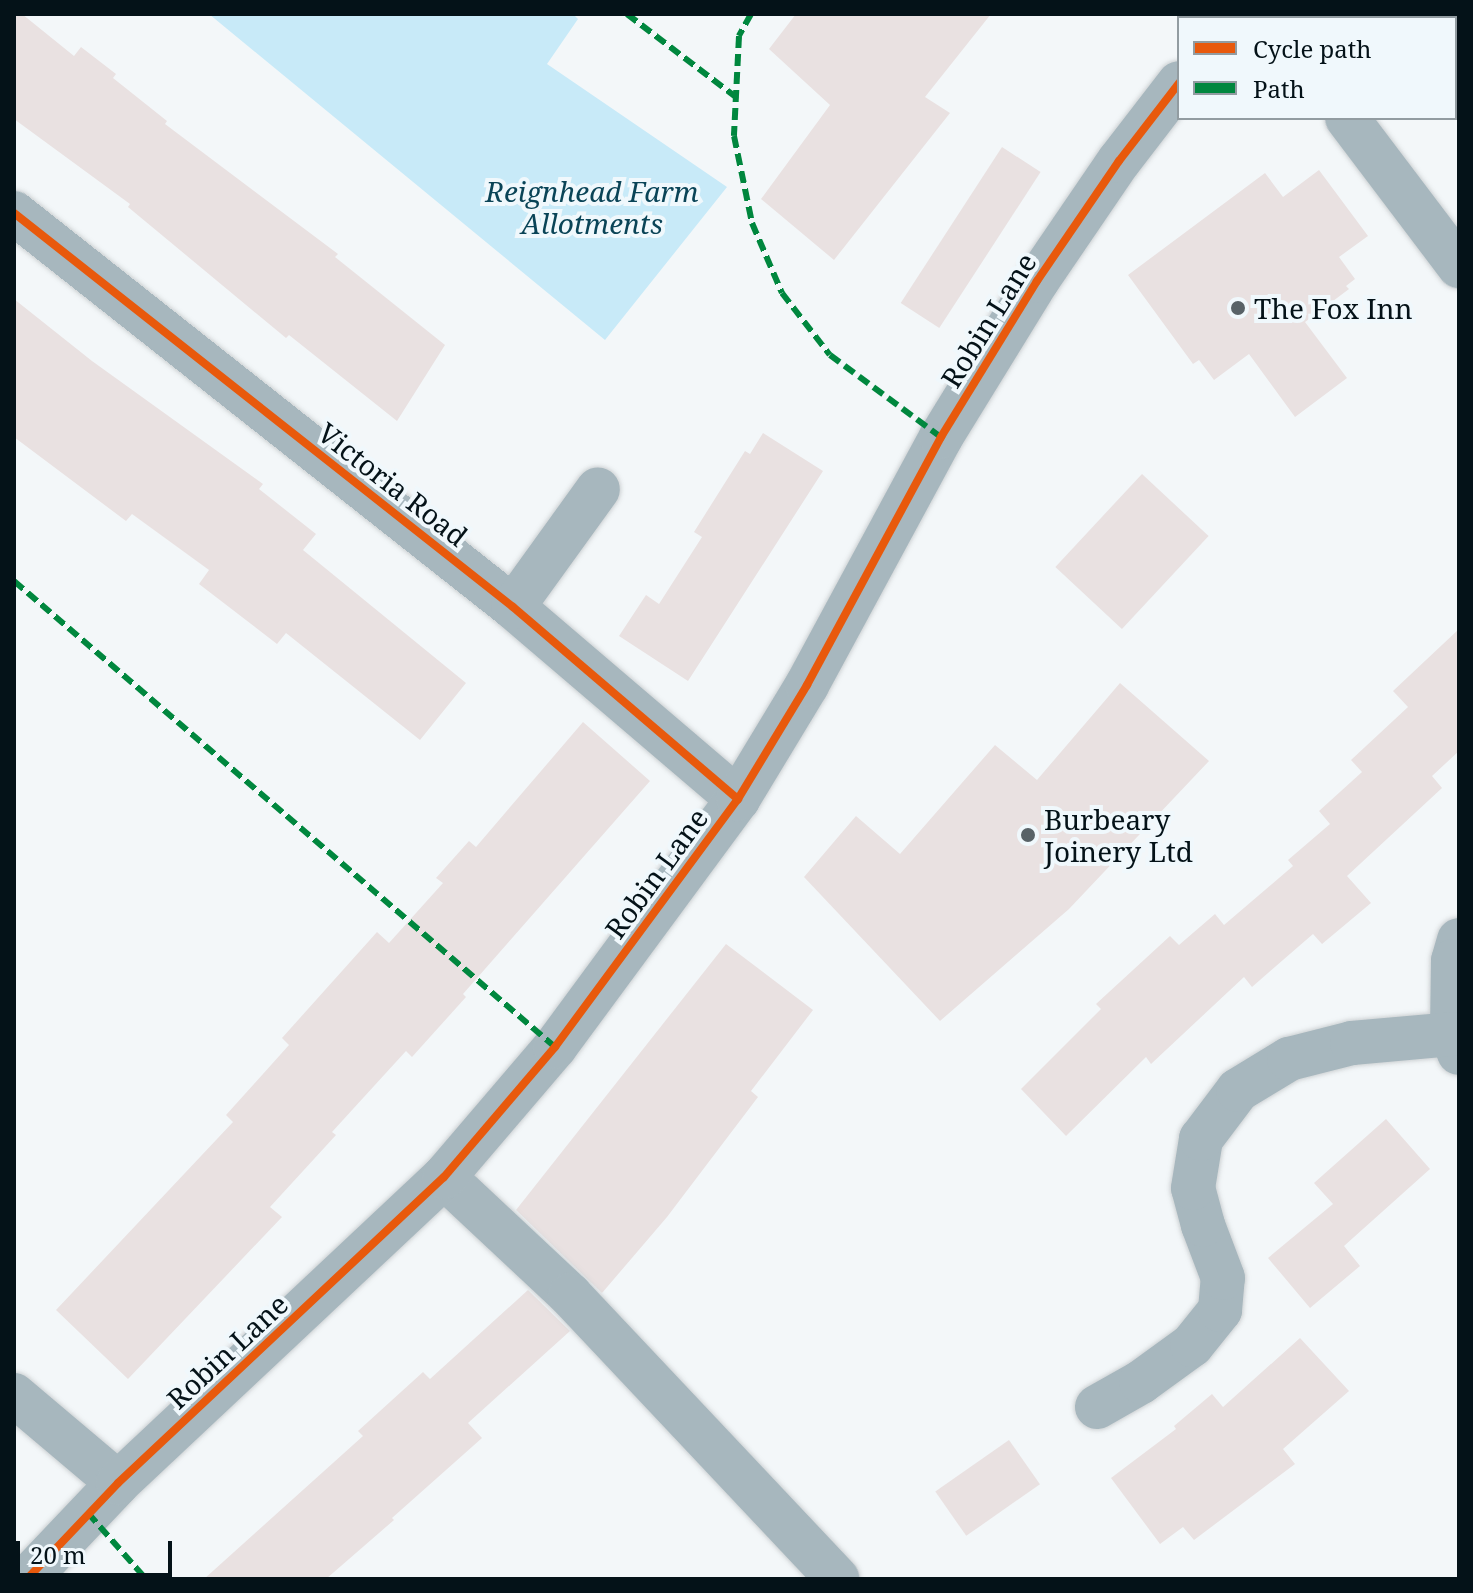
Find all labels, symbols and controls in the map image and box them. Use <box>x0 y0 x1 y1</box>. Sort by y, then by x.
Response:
legend <box>1177 16 1457 120</box>
text: Cycle path <box>1253 32 1372 65</box>
text: Path <box>1253 72 1305 105</box>
park label: Reignhead Farm Allotments <box>485 174 699 240</box>
street label: Robin Lane <box>933 247 1043 393</box>
place label: The Fox Inn <box>1254 291 1413 325</box>
marker: The Fox Inn <box>1229 299 1247 317</box>
street label: Victoria Road <box>312 415 474 553</box>
street label: Robin Lane <box>598 802 714 944</box>
place label: Burbeary Joinery Ltd <box>1044 802 1193 868</box>
marker: Burbeary Joinery Ltd <box>1019 826 1037 844</box>
street label: Robin Lane <box>160 1287 294 1415</box>
scale bar <box>20 1525 176 1575</box>
text: 20 m <box>30 1538 86 1571</box>

